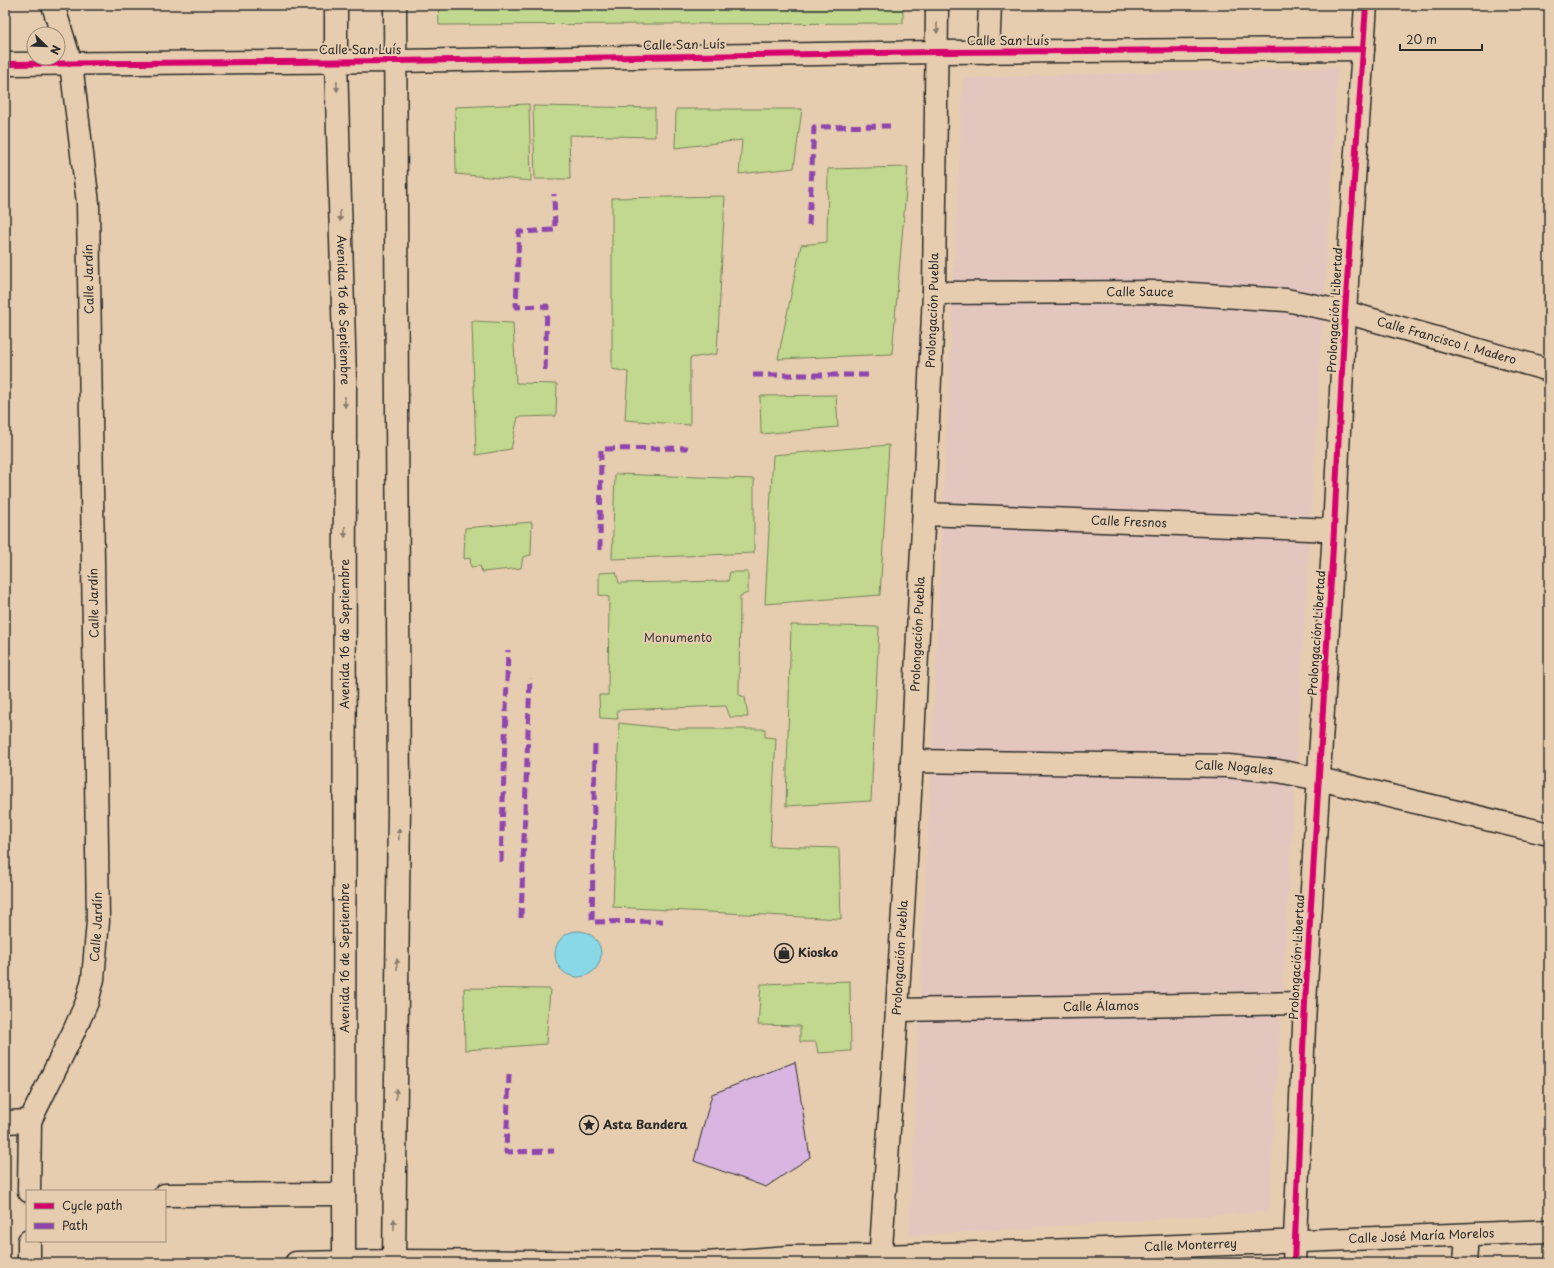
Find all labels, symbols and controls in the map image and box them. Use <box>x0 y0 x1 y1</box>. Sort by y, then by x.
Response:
one-way arrow <box>934 22 940 35</box>
north arrow <box>26 26 66 66</box>
scale bar <box>1400 26 1482 52</box>
text: 20 m <box>1406 30 1437 48</box>
street label: Calle San Luís <box>967 31 1050 49</box>
street label: Calle San Luís <box>643 34 726 54</box>
street label: Calle San Luís <box>319 40 402 58</box>
text: N <box>46 43 65 58</box>
one-way arrow <box>333 80 340 92</box>
one-way arrow <box>337 210 343 223</box>
street label: Avenida 16 de Septiembre <box>333 234 355 385</box>
street label: Calle Jardín <box>78 244 98 314</box>
street label: Prolongación Libertad <box>1322 247 1346 373</box>
street label: Prolongación Puebla <box>920 252 942 369</box>
street label: Calle Sauce <box>1106 282 1175 301</box>
street label: Calle Francisco I. Madero <box>1375 312 1519 368</box>
one-way arrow <box>342 396 348 409</box>
street label: Calle Fresnos <box>1091 511 1168 531</box>
one-way arrow <box>342 526 348 539</box>
street label: Avenida 16 de Septiembre <box>335 558 353 709</box>
street label: Calle Jardín <box>83 568 103 638</box>
street label: Prolongación Libertad <box>1303 570 1329 696</box>
street label: Prolongación Puebla <box>905 576 929 692</box>
park label: Monumento <box>644 628 712 646</box>
street label: Calle Nogales <box>1194 755 1275 779</box>
one-way arrow <box>396 827 402 840</box>
street label: Avenida 16 de Septiembre <box>335 882 353 1033</box>
street label: Calle Jardín <box>85 892 106 963</box>
street label: Prolongación Libertad <box>1284 894 1308 1020</box>
street label: Prolongación Puebla <box>887 899 912 1016</box>
shop icon: Kiosko <box>773 942 795 964</box>
place label: Kiosko <box>798 943 838 961</box>
one-way arrow <box>394 957 400 970</box>
street label: Calle Álamos <box>1063 996 1140 1015</box>
one-way arrow <box>393 1087 399 1100</box>
place icon: Asta Bandera <box>578 1114 600 1136</box>
place label: Asta Bandera <box>602 1115 689 1133</box>
legend <box>26 1190 166 1242</box>
text: Cycle path <box>62 1196 123 1214</box>
text: Path <box>62 1216 88 1234</box>
one-way arrow <box>391 1217 397 1230</box>
street label: Calle José María Morelos <box>1348 1223 1495 1247</box>
street label: Calle Monterrey <box>1144 1234 1238 1255</box>

